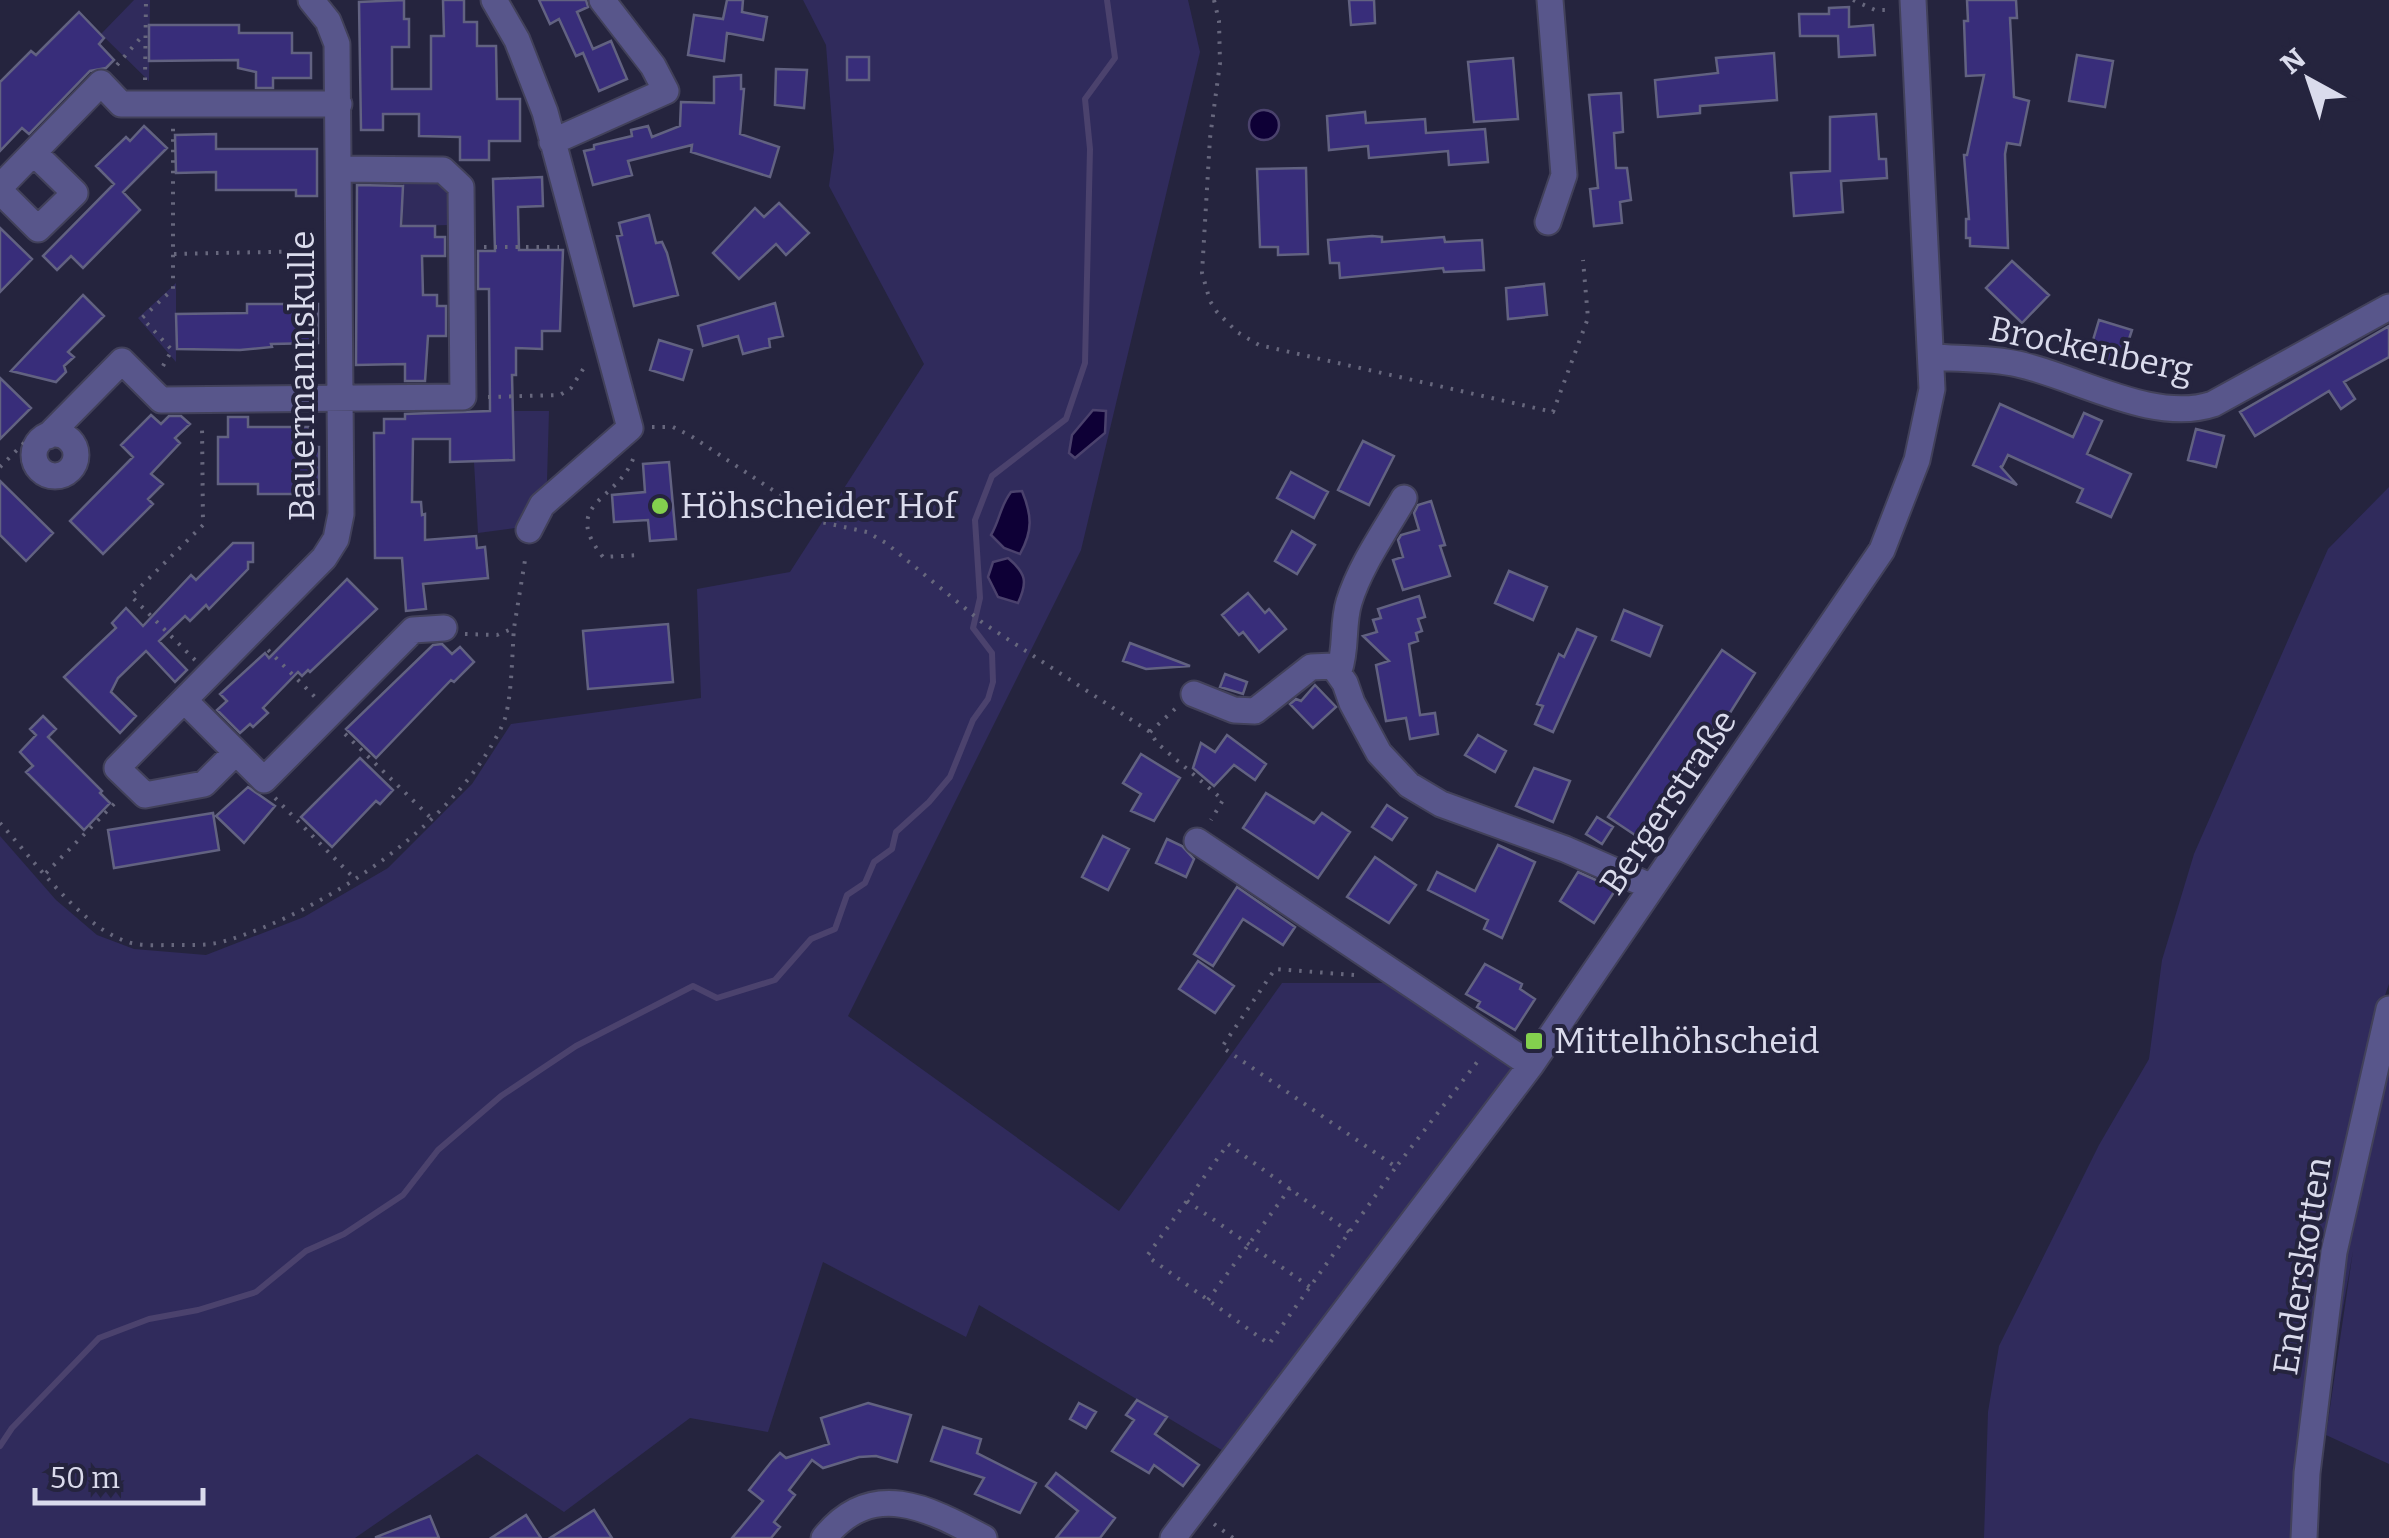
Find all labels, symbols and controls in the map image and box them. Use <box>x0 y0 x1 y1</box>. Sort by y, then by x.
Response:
north arrow <box>2259 30 2359 130</box>
text: N <box>2274 42 2312 81</box>
street label: Bauermannskulle <box>281 231 323 521</box>
street label: Brockenberg <box>1985 307 2197 391</box>
place label: Höhscheider Hof <box>680 485 959 527</box>
marker: Höhscheider Hof <box>649 495 671 517</box>
street label: Bergerstraße <box>1591 702 1745 902</box>
place label: Mittelhöhscheid <box>1554 1020 1820 1062</box>
marker: Mittelhöhscheid <box>1523 1030 1545 1052</box>
street label: Enderskotten <box>2264 1154 2340 1378</box>
scale bar <box>35 1443 202 1505</box>
text: 50 m <box>50 1460 120 1496</box>

